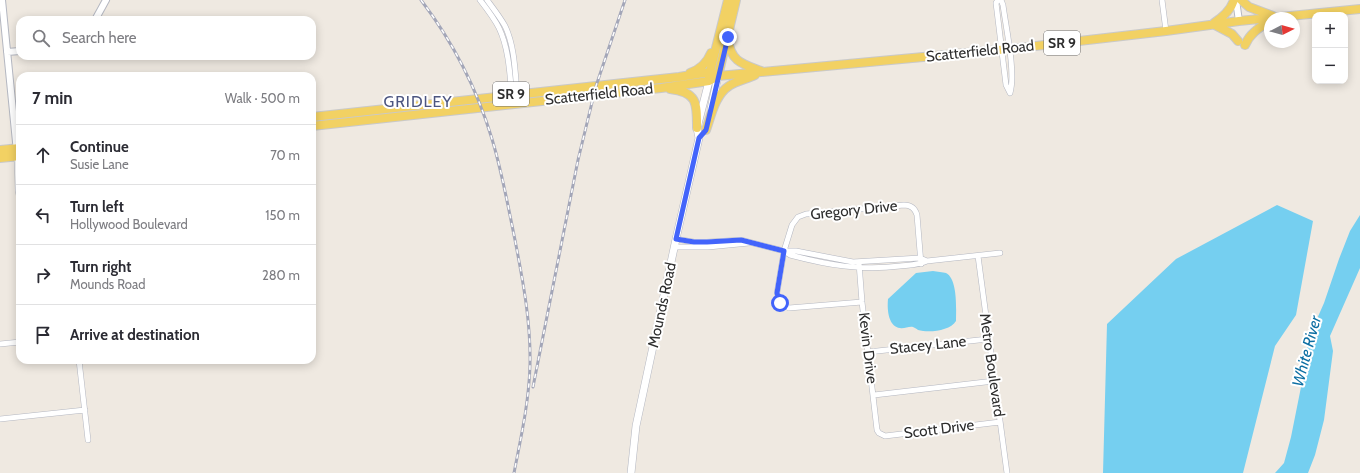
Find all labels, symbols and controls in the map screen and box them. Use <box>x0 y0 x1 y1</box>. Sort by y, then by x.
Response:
north arrow <box>1264 12 1300 48</box>
map controls <box>1312 12 1348 84</box>
button: + <box>1312 12 1348 48</box>
search box <box>16 16 316 60</box>
icon: search <box>30 27 52 49</box>
route end <box>719 28 737 46</box>
text: Search here <box>62 29 137 47</box>
road number: SR 9 <box>1044 31 1080 55</box>
street label: Scatterfield Road <box>925 36 1035 66</box>
button: − <box>1312 48 1348 84</box>
street label: Scatterfield Road <box>544 79 654 109</box>
road number: SR 9 <box>493 82 529 106</box>
text: 7 min <box>32 88 73 108</box>
text: Walk · 500 m <box>225 90 300 106</box>
district label: GRIDLEY <box>383 92 453 111</box>
text: Continue <box>70 138 129 156</box>
icon: ahead <box>32 144 54 166</box>
text: 70 m <box>270 147 300 163</box>
text: Susie Lane <box>70 156 129 172</box>
street label: Gregory Drive <box>810 196 899 224</box>
text: Turn left <box>70 198 124 216</box>
icon: left <box>32 204 54 226</box>
text: 150 m <box>265 207 300 223</box>
text: Hollywood Boulevard <box>70 216 188 232</box>
text: Turn right <box>70 258 131 276</box>
street label: Mounds Road <box>644 261 680 349</box>
icon: right <box>32 264 54 286</box>
text: 280 m <box>262 267 300 283</box>
text: Mounds Road <box>70 276 145 292</box>
route start <box>771 294 789 312</box>
street label: Kevin Drive <box>855 311 881 385</box>
street label: Metro Boulevard <box>976 312 1008 418</box>
water label: White River <box>1288 313 1325 389</box>
icon: arrive <box>32 324 54 346</box>
text: Arrive at destination <box>70 326 200 344</box>
street label: Stacey Lane <box>889 332 967 358</box>
street label: Scott Drive <box>903 416 976 442</box>

